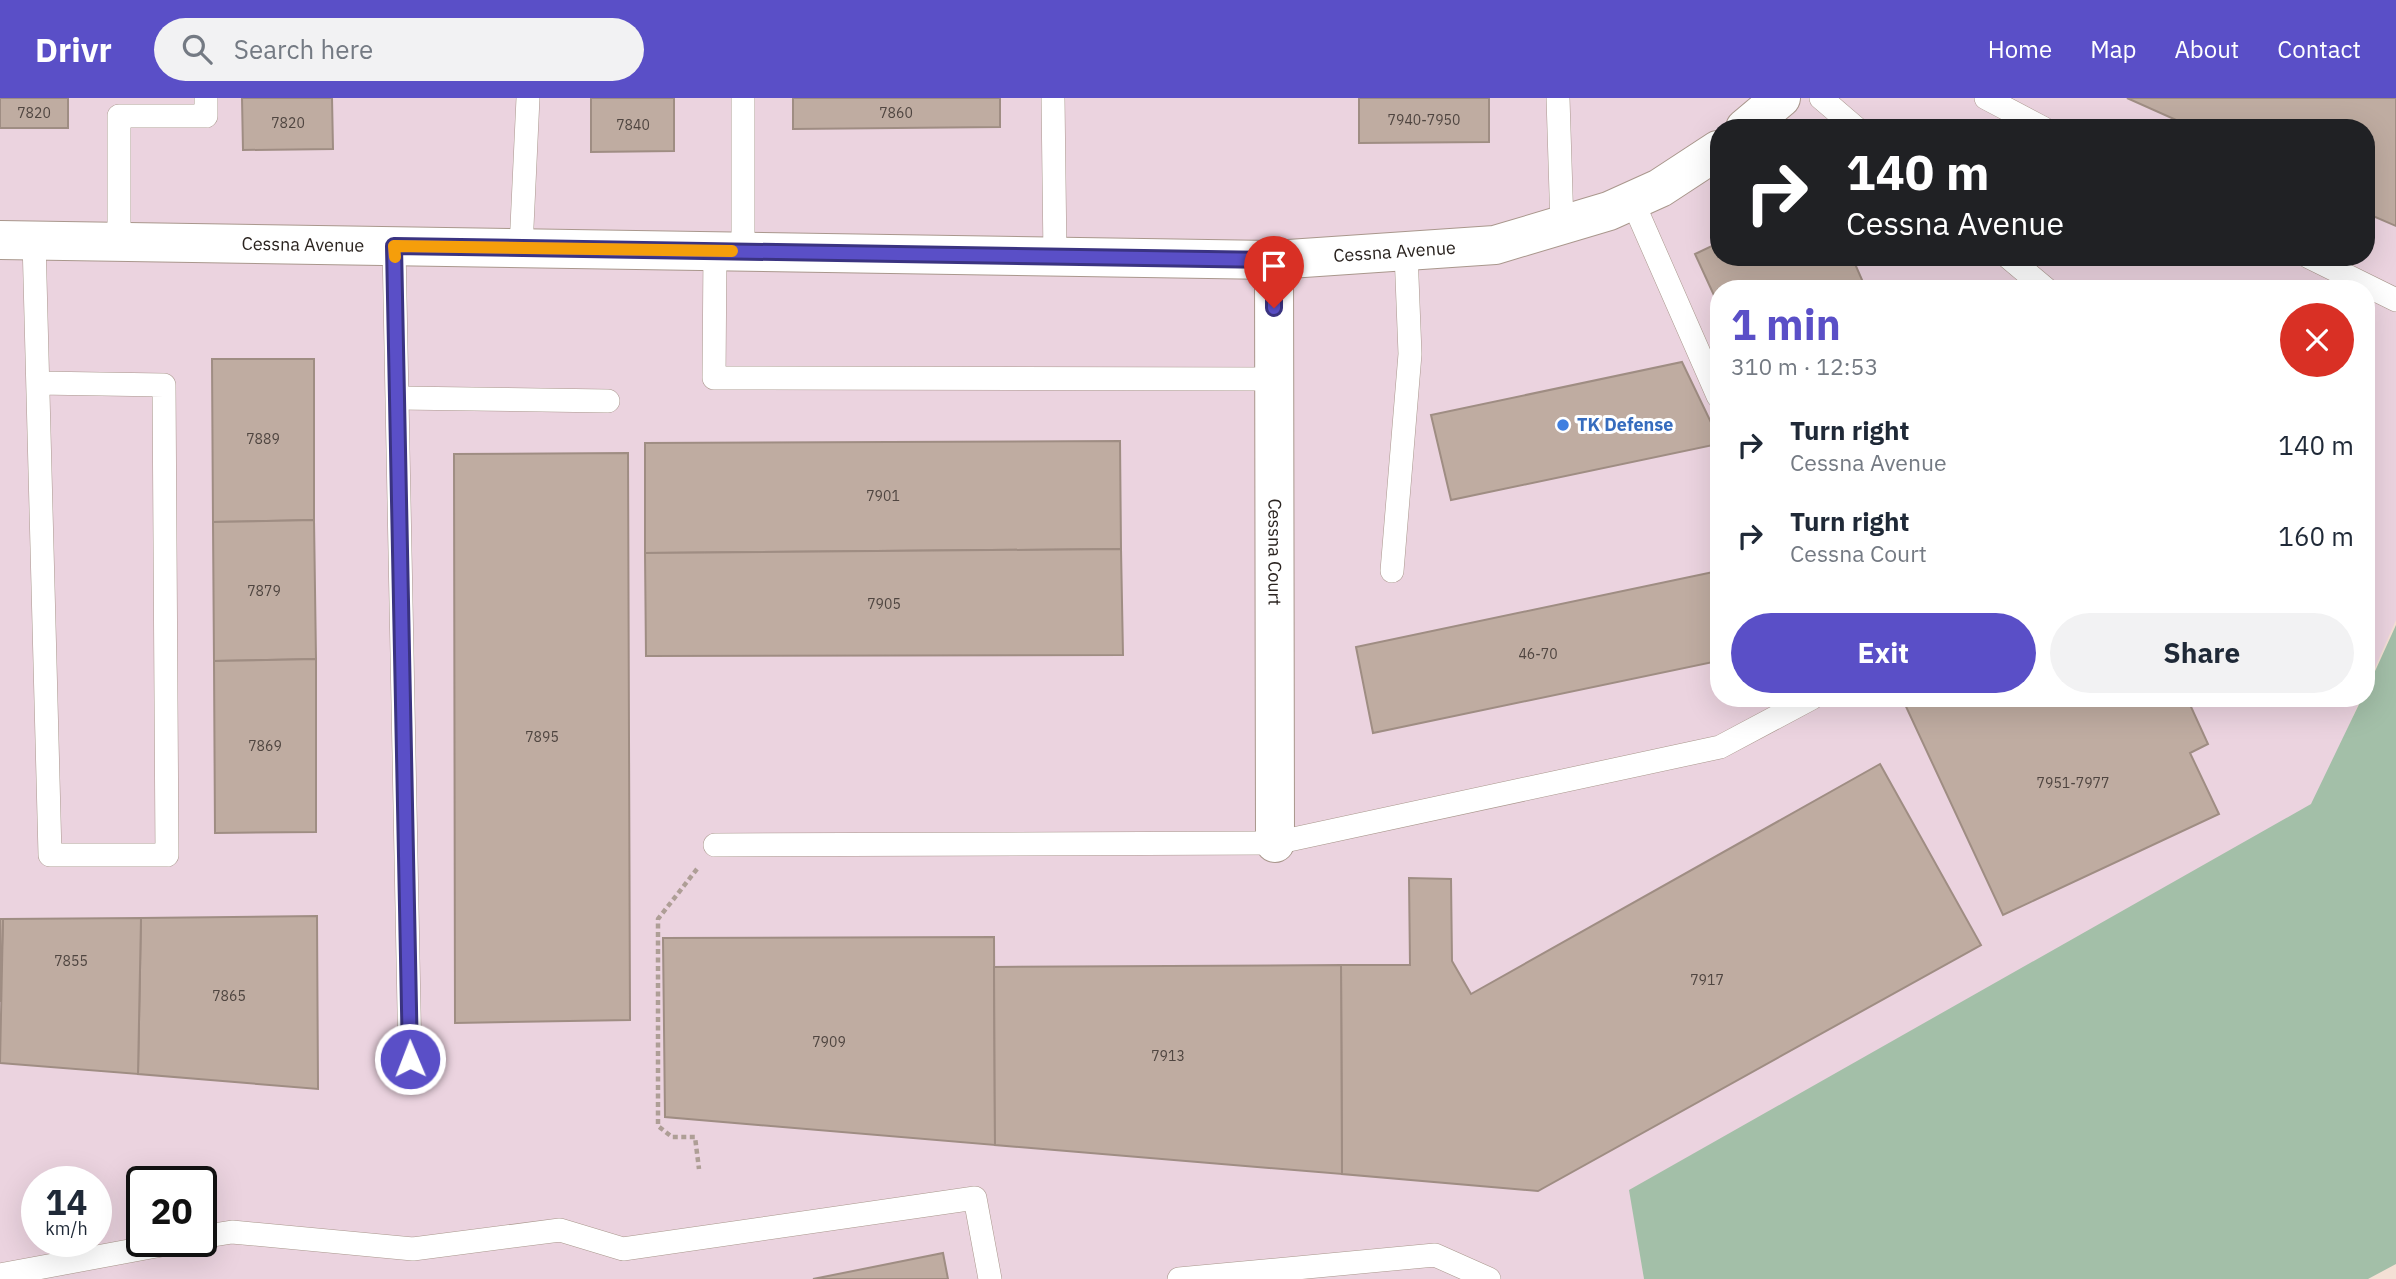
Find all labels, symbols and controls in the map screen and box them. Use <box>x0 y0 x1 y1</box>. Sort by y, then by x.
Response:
search box <box>154 18 644 81</box>
text: Drivr <box>35 28 112 71</box>
icon: search <box>178 30 216 68</box>
text: Search here <box>234 32 373 66</box>
text: Home <box>1988 33 2052 65</box>
text: Map <box>2090 33 2136 65</box>
text: About <box>2174 33 2239 65</box>
text: Contact <box>2277 33 2361 65</box>
house number: 7820 <box>17 104 51 122</box>
house number: 7860 <box>879 104 913 122</box>
house number: 7940-7950 <box>1388 111 1460 129</box>
house number: 7820 <box>271 114 305 132</box>
house number: 7840 <box>616 116 650 134</box>
text: 140 m <box>1846 140 1990 203</box>
icon: right <box>1731 147 1822 238</box>
text: Cessna Avenue <box>1846 202 2064 244</box>
street label: Cessna Avenue <box>241 232 365 257</box>
pin <box>1244 236 1304 308</box>
street label: Cessna Avenue <box>1332 236 1457 267</box>
icon: arrive <box>1255 247 1293 285</box>
text: 1 min <box>1731 297 1841 352</box>
button: close <box>2280 303 2354 377</box>
text: 310 m · 12:53 <box>1731 351 1878 381</box>
place label: TK Defense <box>1577 413 1673 436</box>
text: Turn right <box>1790 413 1909 447</box>
marker: TK Defense <box>1555 417 1571 433</box>
icon: right <box>1731 426 1769 464</box>
text: 140 m <box>2278 428 2354 462</box>
house number: 7889 <box>246 430 280 448</box>
text: Cessna Avenue <box>1790 447 1947 477</box>
house number: 7901 <box>866 487 900 505</box>
street label: Cessna Court <box>1263 498 1287 606</box>
text: Turn right <box>1790 504 1909 538</box>
icon: right <box>1731 517 1769 555</box>
text: 160 m <box>2278 519 2354 553</box>
text: Cessna Court <box>1790 538 1927 568</box>
house number: 7879 <box>247 582 281 600</box>
house number: 7905 <box>867 595 901 613</box>
button: Exit <box>1731 613 2036 693</box>
button: Share <box>2050 613 2354 693</box>
house number: 46-70 <box>1518 645 1558 663</box>
house number: 7895 <box>525 728 559 746</box>
house number: 7869 <box>248 737 282 755</box>
house number: 7951-7977 <box>2037 774 2109 792</box>
house number: 7855 <box>54 952 88 970</box>
house number: 7917 <box>1690 971 1724 989</box>
house number: 7865 <box>212 987 246 1005</box>
position arrow <box>373 1022 447 1096</box>
house number: 7909 <box>812 1033 846 1051</box>
house number: 7913 <box>1151 1047 1185 1065</box>
speed limit sign: 20 <box>126 1166 217 1257</box>
text: 14 <box>45 1179 88 1225</box>
text: km/h <box>45 1217 88 1240</box>

